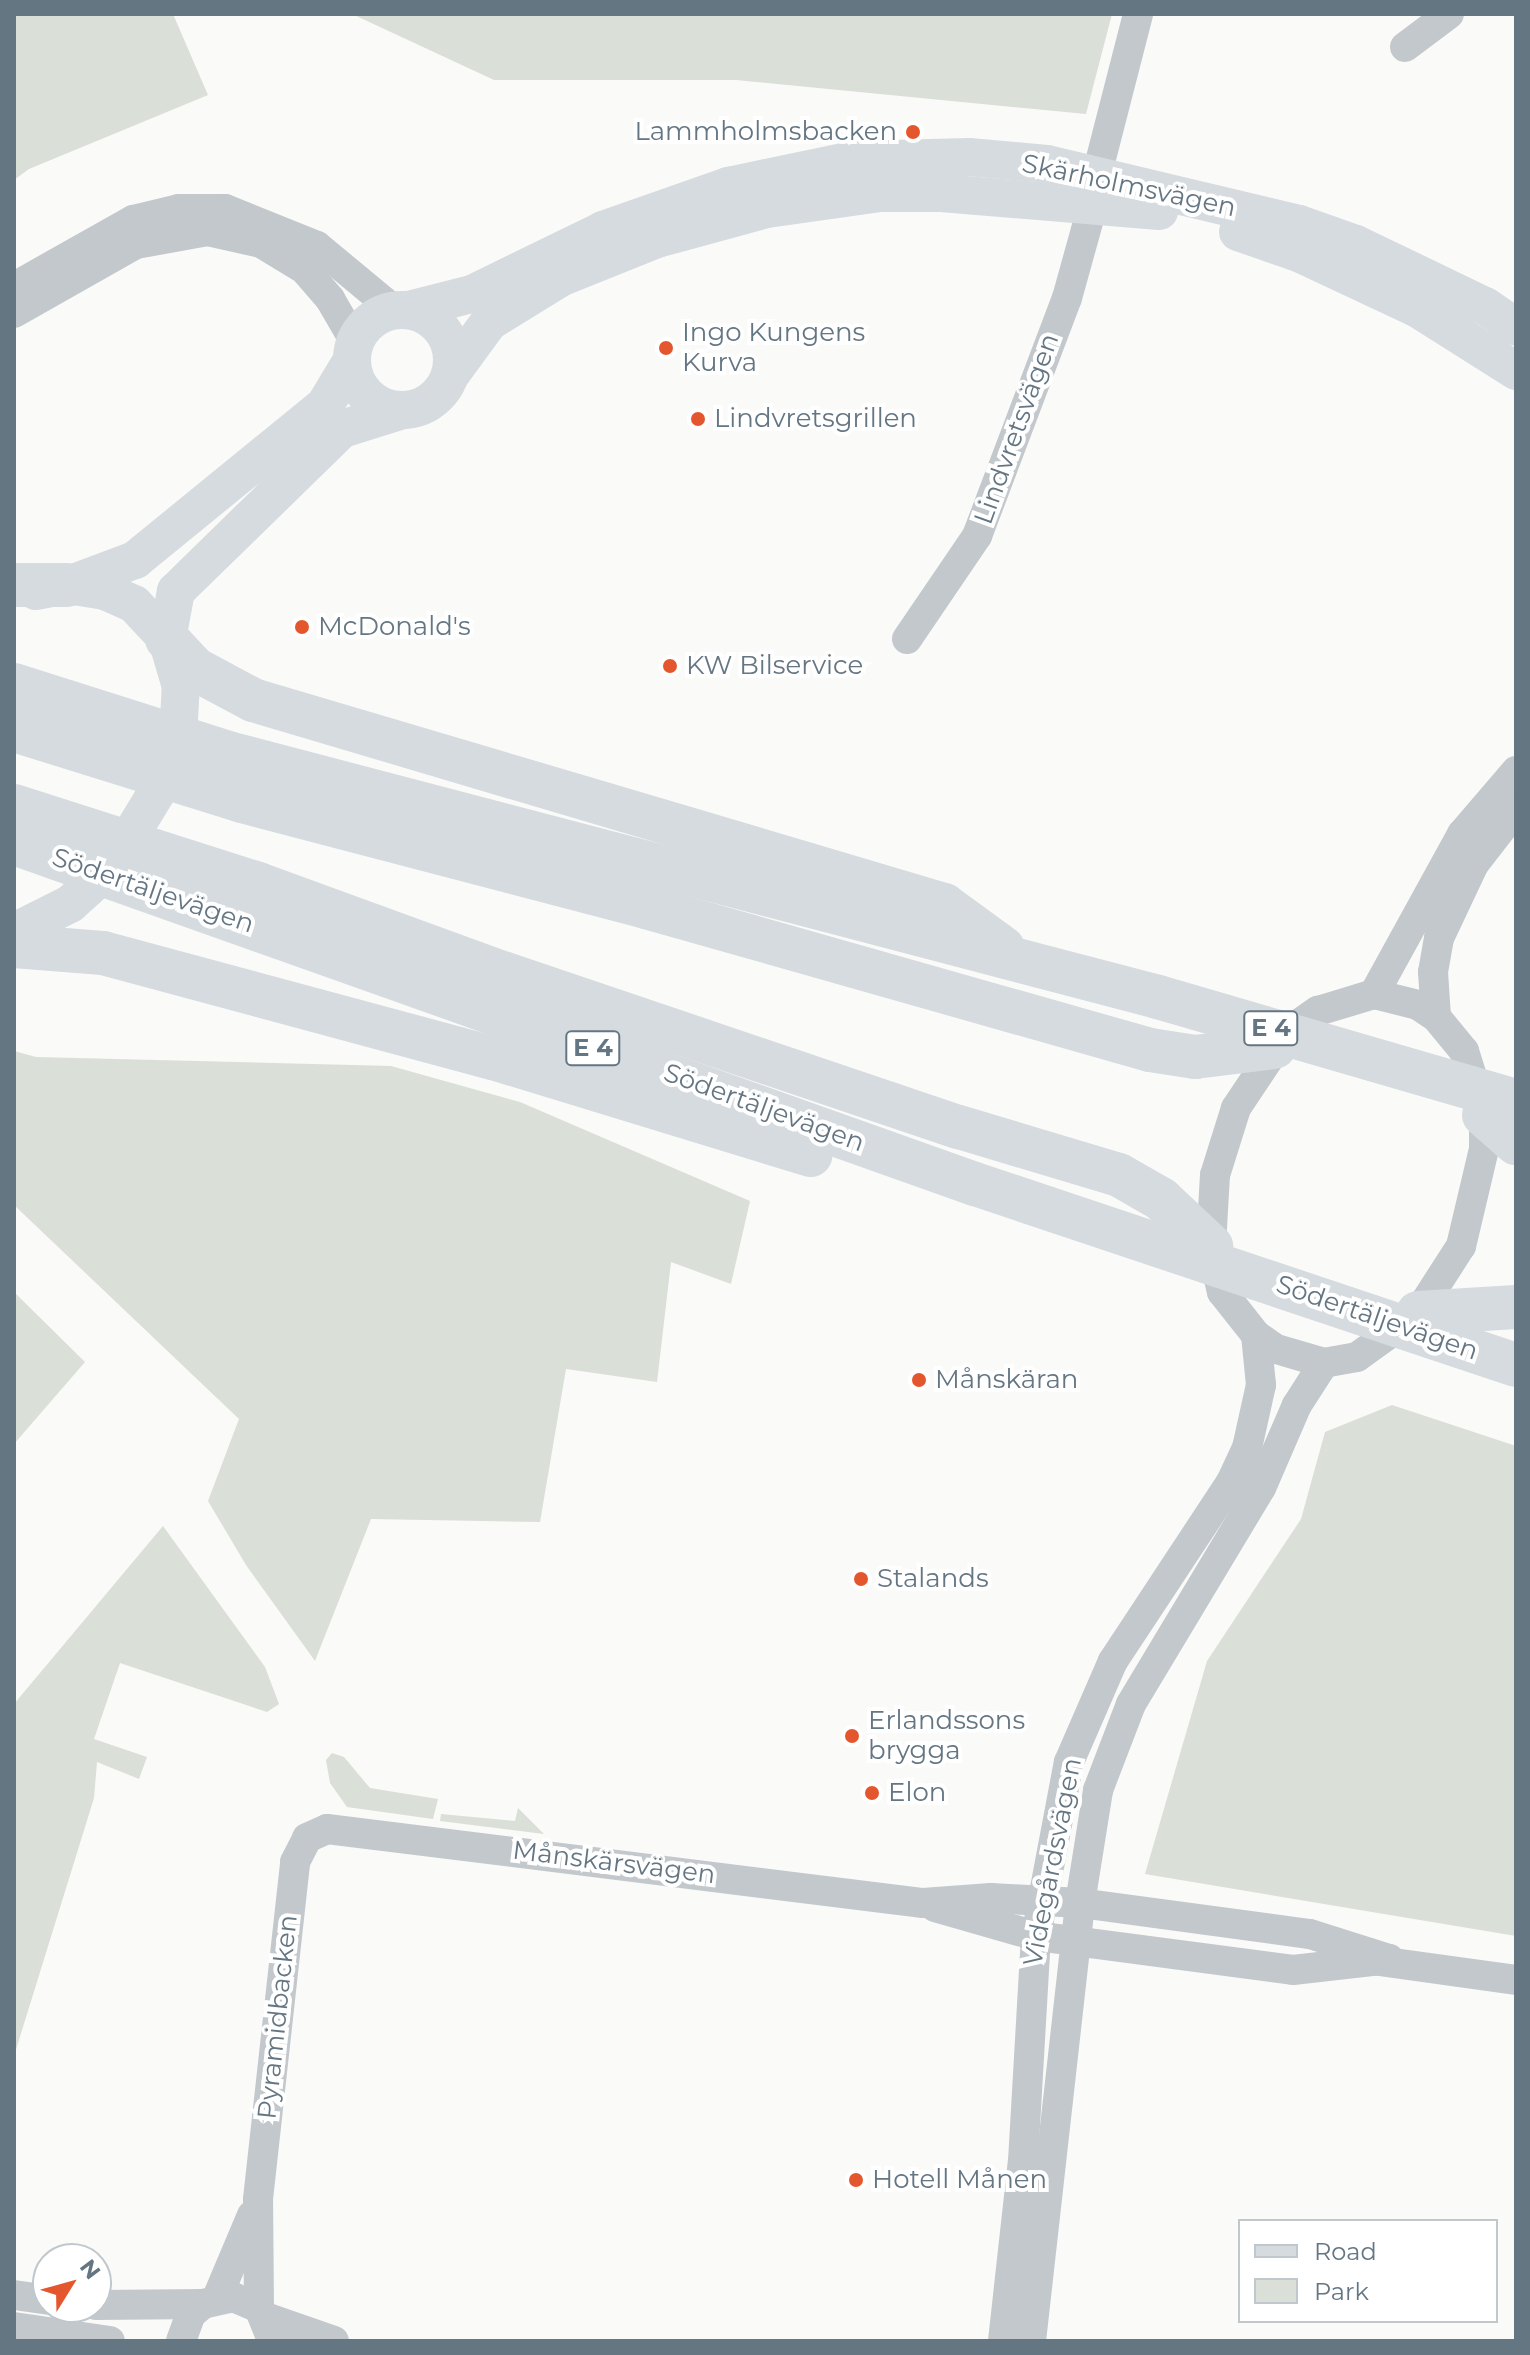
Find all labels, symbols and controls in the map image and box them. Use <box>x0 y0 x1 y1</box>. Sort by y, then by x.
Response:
place label: Lammholmsbacken <box>634 116 897 148</box>
marker: Lammholmsbacken <box>904 123 922 141</box>
street label: Skärholmsvägen <box>1019 148 1239 224</box>
place label: Ingo Kungens Kurva <box>682 317 865 378</box>
street label: Lindvretsvägen <box>968 330 1066 528</box>
marker: Ingo Kungens Kurva <box>657 339 675 357</box>
place label: Lindvretsgrillen <box>714 403 917 435</box>
marker: Lindvretsgrillen <box>689 410 707 428</box>
place label: McDonald's <box>318 611 471 643</box>
marker: McDonald's <box>293 618 311 636</box>
place label: KW Bilservice <box>686 650 863 682</box>
marker: KW Bilservice <box>661 657 679 675</box>
street label: Södertäljevägen <box>48 842 258 940</box>
road number: E 4 <box>1243 1008 1299 1048</box>
road number: E 4 <box>565 1028 621 1068</box>
street label: Södertäljevägen <box>659 1057 869 1159</box>
street label: Södertäljevägen <box>1272 1269 1482 1367</box>
place label: Månskäran <box>935 1364 1078 1396</box>
marker: Månskäran <box>910 1371 928 1389</box>
place label: Stalands <box>877 1563 989 1595</box>
marker: Stalands <box>852 1570 870 1588</box>
place label: Erlandssons brygga <box>868 1705 1025 1766</box>
marker: Erlandssons brygga <box>843 1727 861 1745</box>
street label: Videgårdsvägen <box>1018 1755 1088 1969</box>
place label: Elon <box>888 1777 946 1809</box>
marker: Elon <box>863 1784 881 1802</box>
street label: Månskärsvägen <box>511 1835 717 1891</box>
street label: Pyramidbacken <box>252 1913 304 2121</box>
place label: Hotell Månen <box>872 2164 1047 2196</box>
marker: Hotell Månen <box>847 2171 865 2189</box>
legend <box>1238 2219 1498 2323</box>
text: Road <box>1314 2237 1377 2266</box>
north arrow <box>32 2243 112 2323</box>
text: N <box>74 2254 106 2285</box>
text: Park <box>1314 2277 1369 2306</box>

